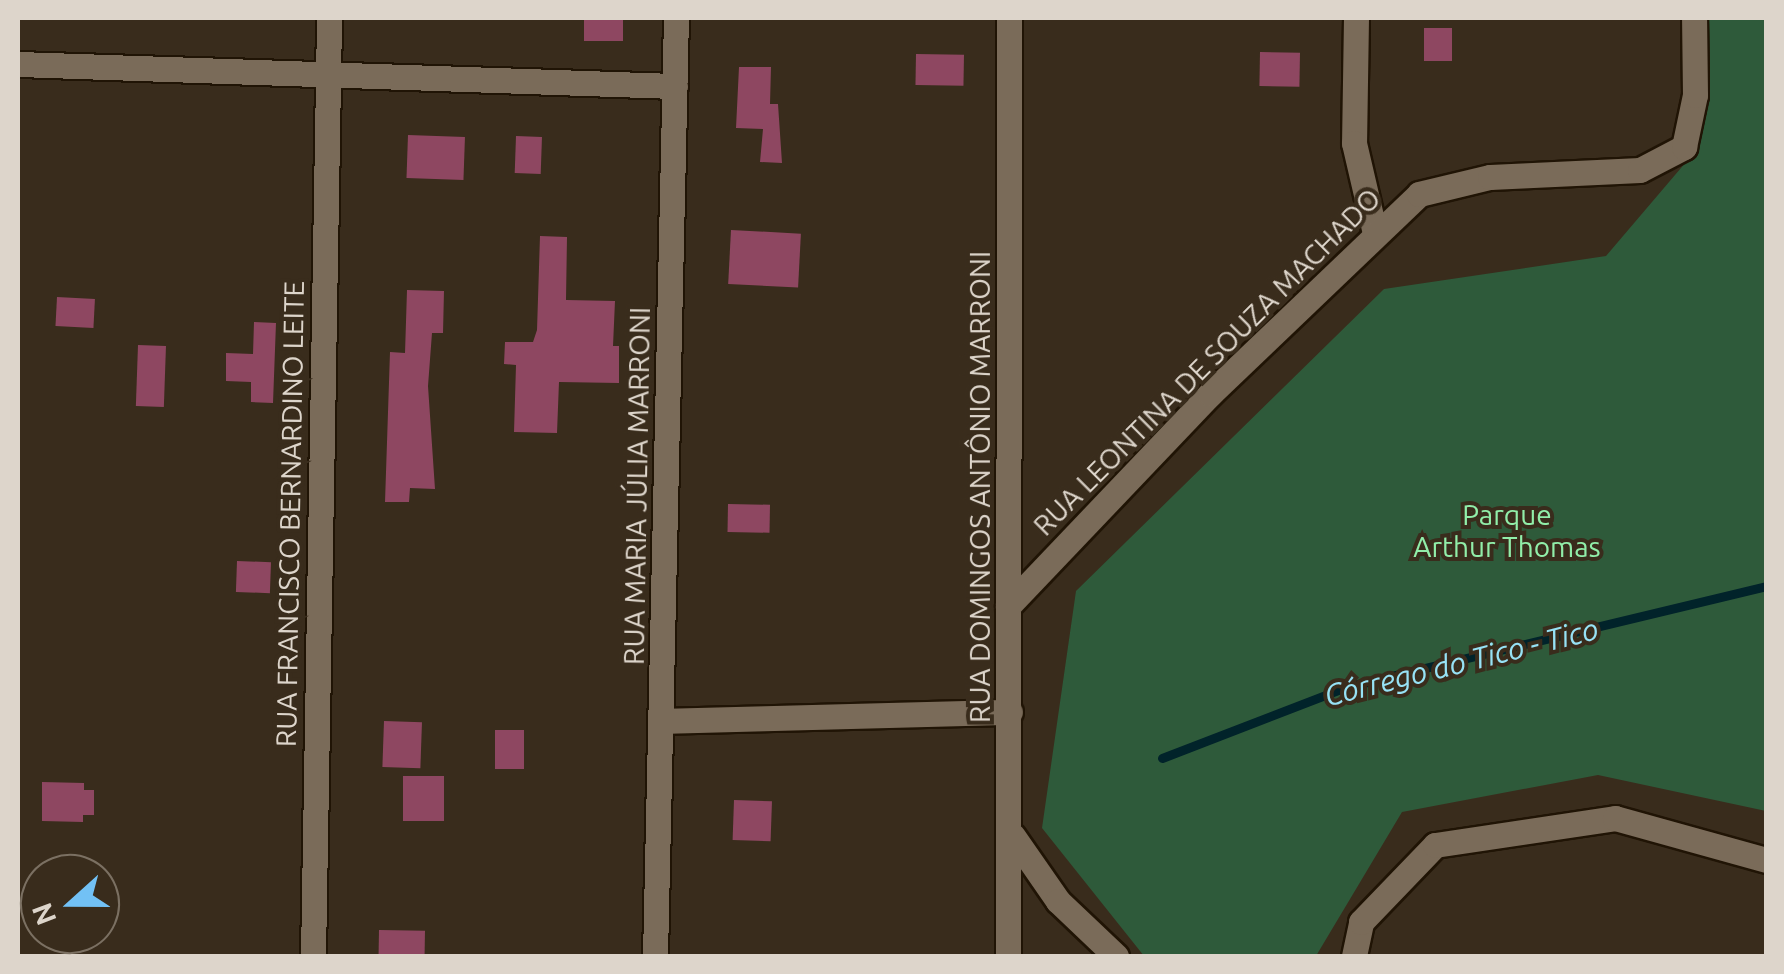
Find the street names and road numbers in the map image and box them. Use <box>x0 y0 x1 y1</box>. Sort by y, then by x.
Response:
street label: RUA LEONTINA DE SOUZA MACHADO <box>1027 182 1387 542</box>
street label: RUA DOMINGOS ANTÔNIO MARRONI <box>963 251 997 723</box>
street label: RUA FRANCISCO BERNARDINO LEITE <box>269 281 311 747</box>
street label: RUA MARIA JÚLIA MARRONI <box>617 307 657 665</box>

